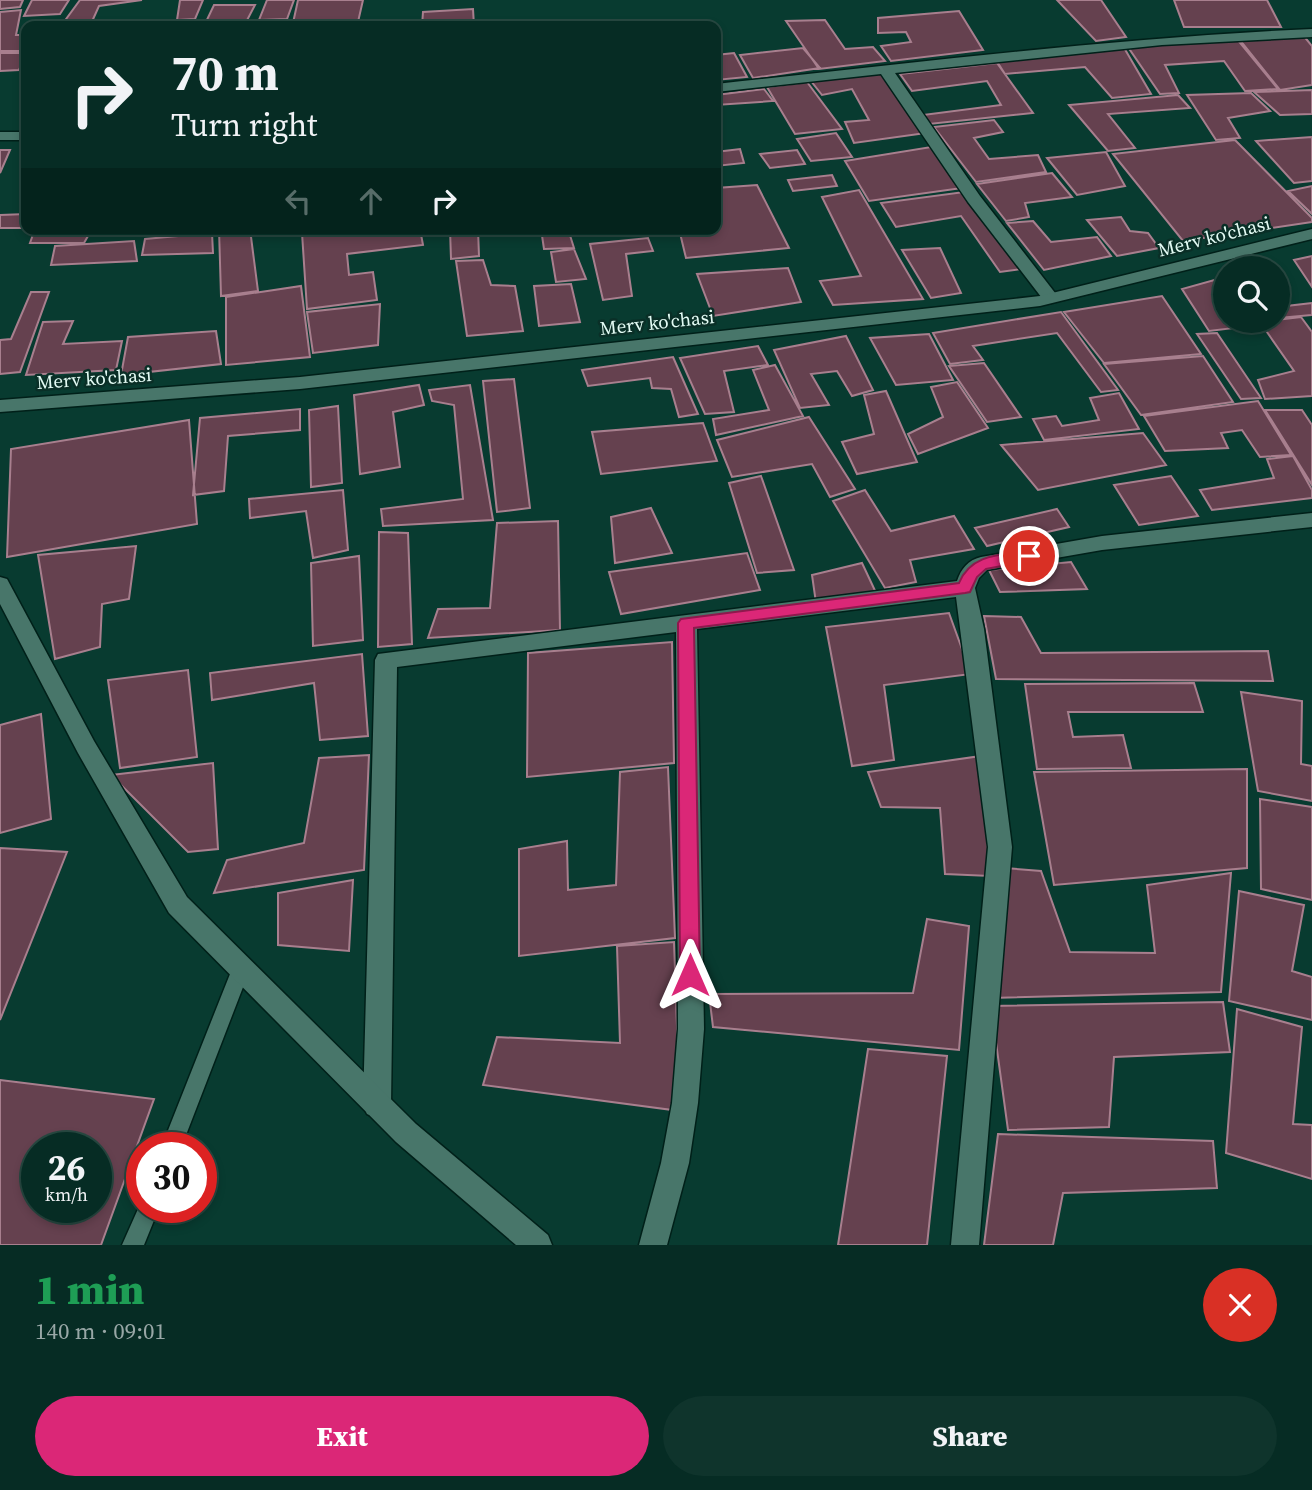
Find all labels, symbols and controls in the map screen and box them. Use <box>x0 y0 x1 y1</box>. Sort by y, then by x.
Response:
text: 70 m <box>171 39 279 106</box>
icon: right <box>56 49 147 140</box>
text: Turn right <box>171 103 317 147</box>
icon: left <box>279 182 317 220</box>
icon: ahead <box>352 182 390 220</box>
icon: right <box>425 182 463 220</box>
street label: Merv ko'chasi <box>1155 209 1273 263</box>
map controls <box>1213 256 1290 333</box>
button: search <box>1213 256 1290 333</box>
street label: Merv ko'chasi <box>598 303 716 341</box>
street label: Merv ko'chasi <box>36 361 153 395</box>
pin <box>999 526 1059 586</box>
icon: arrive <box>1010 537 1048 575</box>
position arrow <box>653 938 727 1012</box>
speed limit sign: 30 <box>126 1132 217 1223</box>
text: 26 <box>48 1144 85 1192</box>
text: km/h <box>45 1182 88 1207</box>
text: 1 min <box>35 1260 145 1318</box>
button: close <box>1203 1268 1277 1342</box>
text: 140 m · 09:01 <box>35 1315 166 1347</box>
button: Exit <box>35 1396 649 1476</box>
button: Share <box>663 1396 1277 1476</box>

